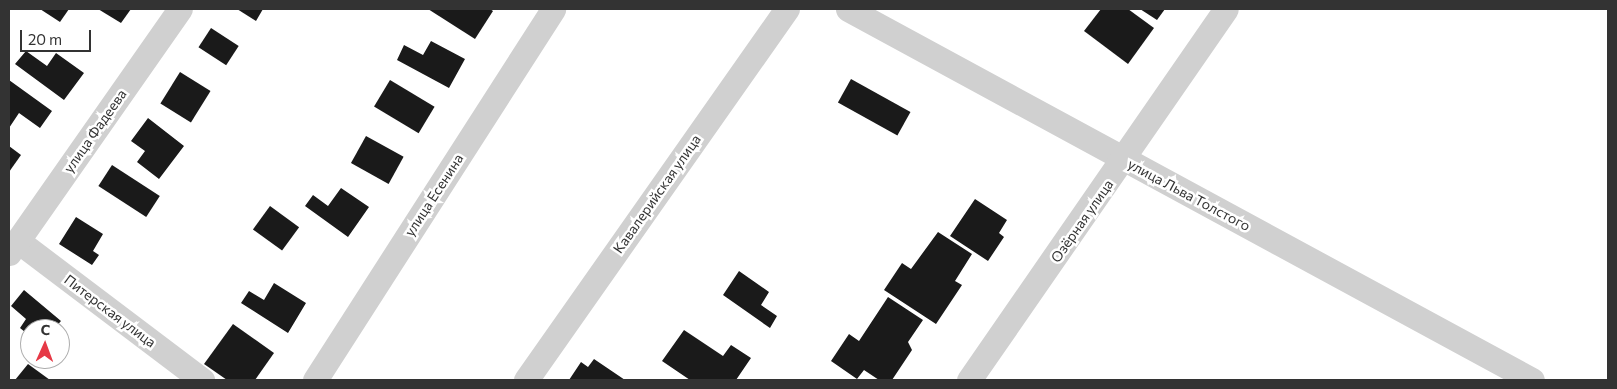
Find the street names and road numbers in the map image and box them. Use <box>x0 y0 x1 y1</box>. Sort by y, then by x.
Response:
street label: улица Фадеева <box>60 86 130 176</box>
street label: Кавалерийская улица <box>610 131 704 257</box>
street label: улица Есенина <box>401 151 467 239</box>
street label: улица Льва Толстого <box>1125 156 1253 234</box>
street label: Озёрная улица <box>1047 176 1117 266</box>
street label: Питерская улица <box>61 271 159 351</box>

